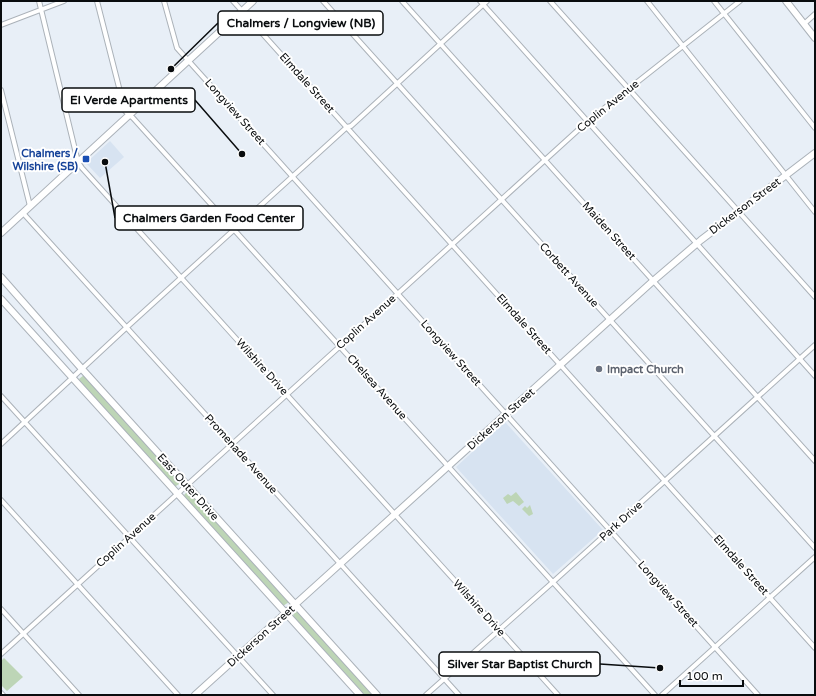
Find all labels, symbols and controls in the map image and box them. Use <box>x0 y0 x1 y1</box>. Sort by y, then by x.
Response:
callout: Chalmers / Longview (NB) <box>218 11 383 35</box>
text: Chalmers / Longview (NB) <box>227 16 375 31</box>
street label: Elmdale Street <box>277 50 337 116</box>
street label: Longview Street <box>202 76 268 148</box>
street label: Coplin Avenue <box>575 77 641 135</box>
callout: El Verde Apartments <box>62 88 195 112</box>
text: El Verde Apartments <box>70 93 188 108</box>
place label: Chalmers / Wilshire (SB) <box>13 147 79 173</box>
marker: Chalmers / Wilshire (SB) <box>81 154 91 164</box>
street label: Dickerson Street <box>707 175 783 237</box>
street label: Maiden Street <box>580 199 638 263</box>
callout: Chalmers Garden Food Center <box>115 206 303 230</box>
text: Chalmers Garden Food Center <box>123 211 295 225</box>
street label: Corbett Avenue <box>537 240 601 310</box>
street label: Elmdale Street <box>494 291 554 357</box>
street label: Coplin Avenue <box>334 292 398 352</box>
street label: Longview Street <box>418 317 484 389</box>
street label: Wilshire Drive <box>233 336 291 398</box>
street label: Chelsea Avenue <box>344 352 410 422</box>
place label: Impact Church <box>607 363 684 377</box>
marker: Impact Church <box>594 364 604 374</box>
street label: Dickerson Street <box>465 385 537 453</box>
street label: Promenade Avenue <box>202 412 280 496</box>
street label: East Outer Drive <box>155 451 221 523</box>
street label: Park Drive <box>597 498 645 544</box>
street label: Coplin Avenue <box>94 510 158 570</box>
street label: Elmdale Street <box>711 532 771 598</box>
street label: Longview Street <box>635 558 701 630</box>
street label: Wilshire Drive <box>450 577 508 639</box>
street label: Dickerson Street <box>225 602 297 670</box>
callout: Silver Star Baptist Church <box>439 652 600 676</box>
text: Silver Star Baptist Church <box>448 657 592 672</box>
scale bar <box>680 662 743 688</box>
text: 100 m <box>686 669 723 683</box>

